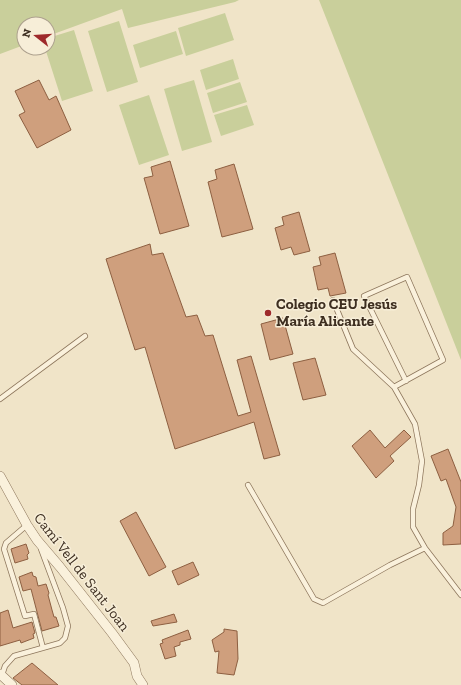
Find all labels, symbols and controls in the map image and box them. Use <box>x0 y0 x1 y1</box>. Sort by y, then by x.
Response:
north arrow <box>16 16 56 56</box>
text: N <box>19 27 35 39</box>
place label: Colegio CEU Jesús María Alicante <box>276 295 397 330</box>
marker: Colegio CEU Jesús María Alicante <box>263 308 273 318</box>
street label: Camí Vell de Sant Joan <box>30 509 134 635</box>

